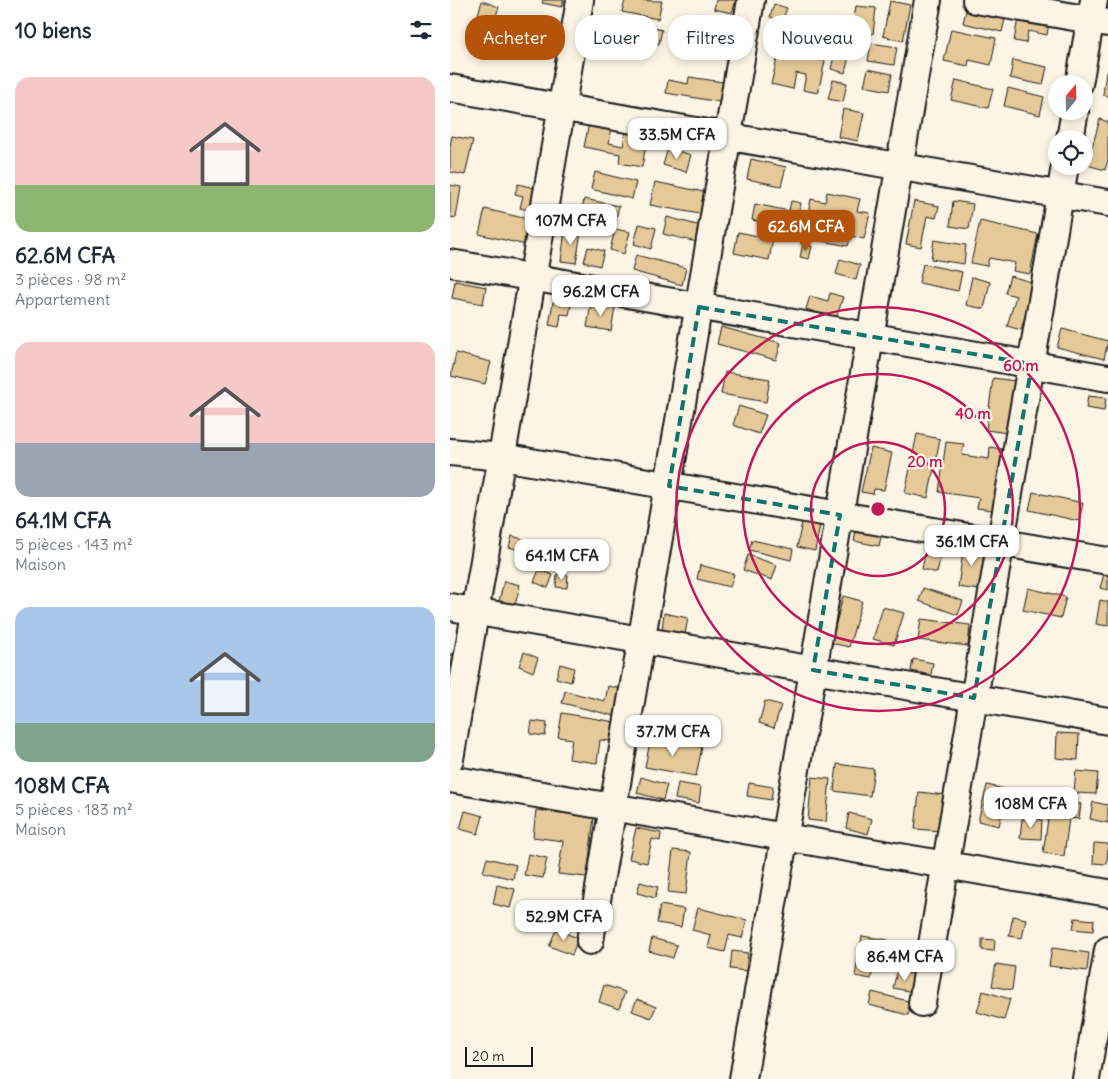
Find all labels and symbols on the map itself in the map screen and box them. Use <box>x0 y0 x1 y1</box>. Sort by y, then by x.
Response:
north arrow <box>1048 75 1092 120</box>
pin: 33.5M CFA <box>620 118 734 160</box>
pin: 107M CFA <box>519 204 623 246</box>
pin: 62.6M CFA <box>749 210 863 252</box>
pin: 96.2M CFA <box>544 274 658 317</box>
text: 60 m <box>1003 356 1039 375</box>
text: 40 m <box>955 404 991 423</box>
text: 20 m <box>908 452 942 471</box>
centre of rings <box>869 500 887 518</box>
pin: 36.1M CFA <box>915 524 1029 567</box>
pin: 64.1M CFA <box>505 538 619 581</box>
pin: 37.7M CFA <box>616 714 730 757</box>
pin: 108M CFA <box>979 786 1083 829</box>
pin: 52.9M CFA <box>507 900 621 942</box>
pin: 86.4M CFA <box>848 940 962 982</box>
scale bar <box>465 1044 532 1067</box>

